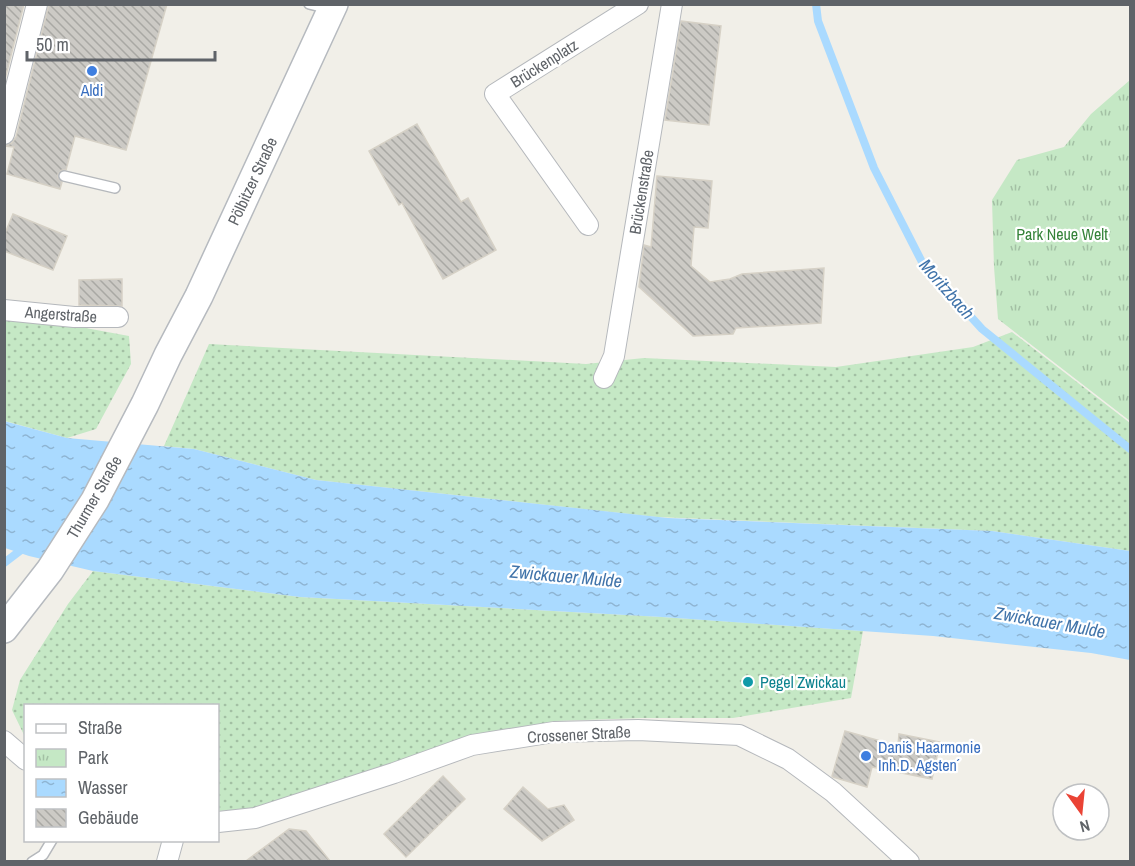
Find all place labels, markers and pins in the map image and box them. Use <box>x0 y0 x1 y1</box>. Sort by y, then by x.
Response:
marker: Aldi <box>85 64 99 78</box>
place label: Aldi <box>80 79 103 101</box>
place label: Pegel Zwickau <box>760 671 846 693</box>
marker: Pegel Zwickau <box>741 675 755 689</box>
place label: Dani´s Haarmonie Inh.D. Agsten´ <box>878 736 981 776</box>
marker: Dani´s Haarmonie Inh.D. Agsten´ <box>859 749 873 763</box>

